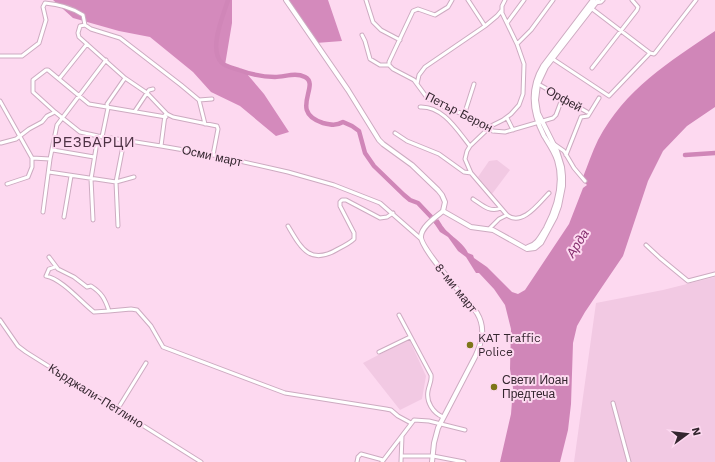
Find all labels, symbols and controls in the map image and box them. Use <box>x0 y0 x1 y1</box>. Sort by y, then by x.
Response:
street label: Орфей <box>543 83 585 115</box>
street label: Петър Берон <box>423 89 495 135</box>
district label: РЕЗБАРЦИ <box>53 134 135 150</box>
street label: Осми март <box>181 143 244 169</box>
water label: Арда <box>562 226 592 261</box>
street label: 8-ми март <box>432 261 480 316</box>
place label: KAT Traffic Police <box>478 331 541 359</box>
marker: KAT Traffic Police <box>465 340 475 350</box>
street label: Кърджали-Петлино <box>46 361 146 431</box>
place label: Свети Иоан Предтеча <box>502 373 568 401</box>
marker: Свети Иоан Предтеча <box>489 382 499 392</box>
north arrow <box>667 414 707 454</box>
text: N <box>689 426 704 437</box>

